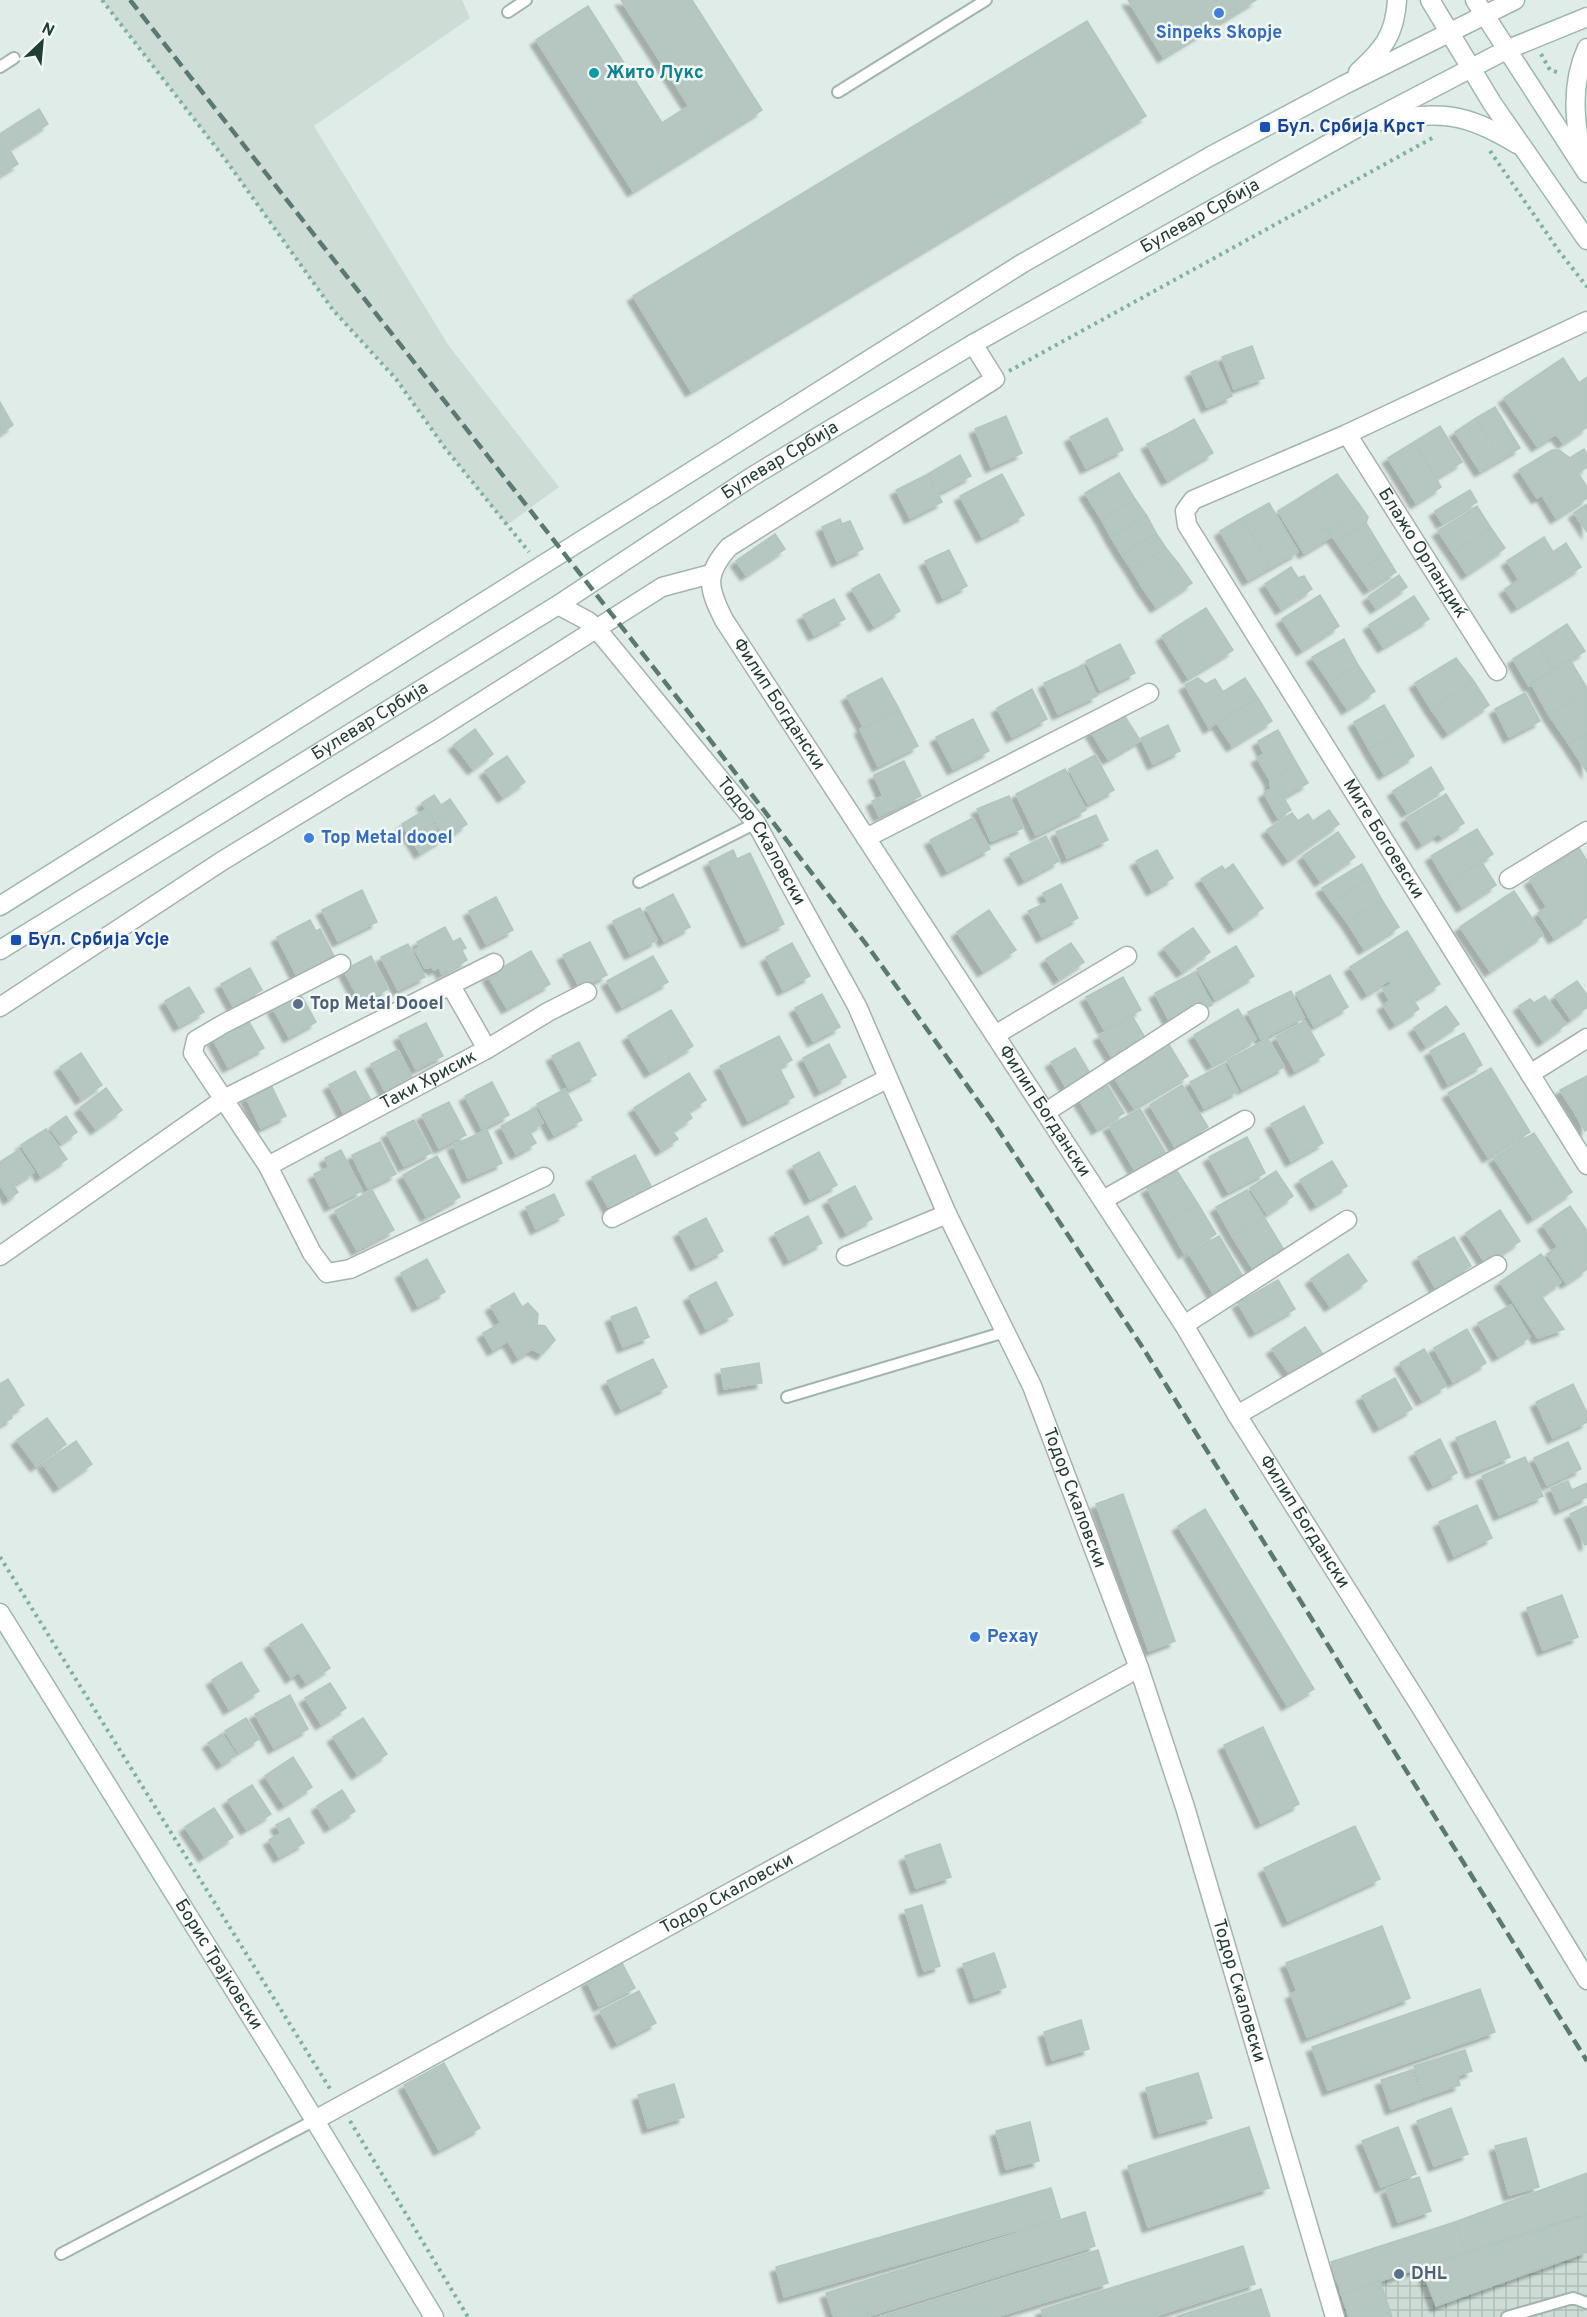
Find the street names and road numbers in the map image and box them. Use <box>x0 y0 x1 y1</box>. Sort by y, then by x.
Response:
street label: Булевар Србија <box>1137 174 1264 259</box>
street label: Булевар Србија <box>717 416 843 505</box>
street label: Блажо Орландиќ <box>1373 484 1472 623</box>
street label: Филип Богдански <box>727 634 830 775</box>
street label: Булевар Србија <box>307 676 433 766</box>
street label: Тодор Скаловски <box>712 772 811 909</box>
street label: Мите Богоевски <box>1337 775 1429 903</box>
street label: Филип Богдански <box>993 1041 1096 1182</box>
street label: Таки Хрисик <box>376 1045 481 1115</box>
street label: Тодор Скаловски <box>1037 1424 1112 1571</box>
street label: Филип Богдански <box>1254 1451 1355 1593</box>
street label: Тодор Скаловски <box>656 1848 798 1940</box>
street label: Борис Трајковски <box>169 1895 268 2034</box>
street label: Тодор Скаловски <box>1207 1916 1271 2065</box>

